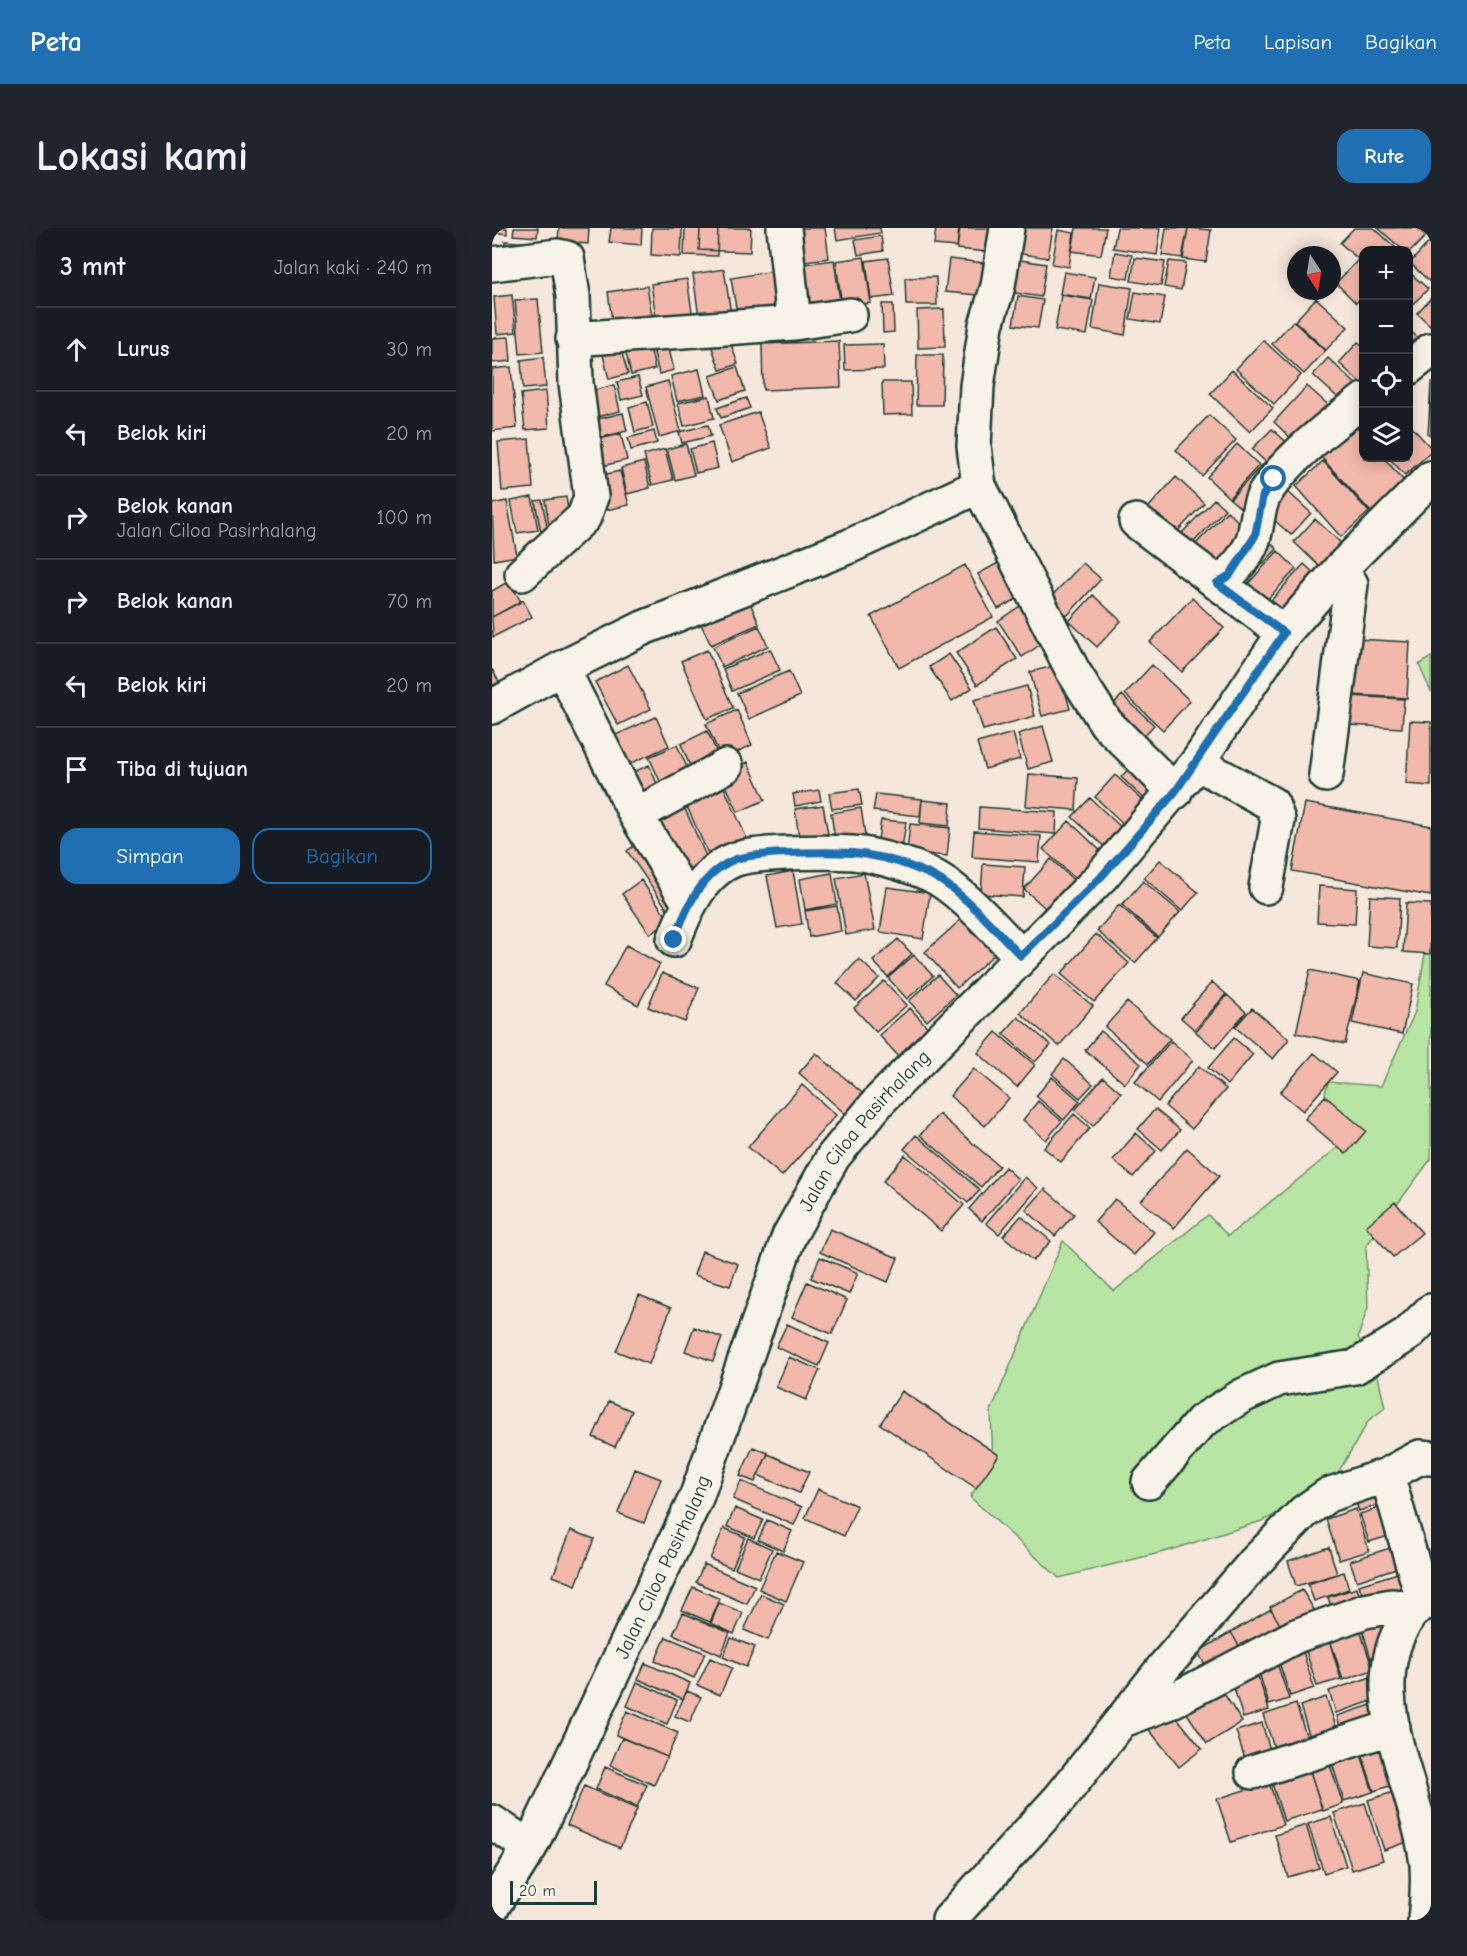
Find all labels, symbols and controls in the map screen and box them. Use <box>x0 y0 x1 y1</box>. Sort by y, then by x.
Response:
text: Peta <box>30 26 82 58</box>
text: Peta <box>1193 30 1231 54</box>
text: Lapisan <box>1264 30 1332 54</box>
text: Bagikan <box>1365 30 1437 54</box>
button: Rute <box>1337 129 1431 183</box>
text: Lokasi kami <box>36 132 248 181</box>
north arrow <box>1287 246 1341 300</box>
map controls <box>1359 246 1413 462</box>
button: + <box>1359 246 1413 300</box>
text: 3 mnt <box>60 252 125 282</box>
text: Jalan kaki · 240 m <box>274 256 432 279</box>
button: − <box>1359 300 1413 354</box>
icon: ahead <box>60 333 93 366</box>
text: Lurus <box>117 336 169 362</box>
text: 30 m <box>386 338 432 361</box>
button: locate <box>1359 354 1413 408</box>
button: layers <box>1359 408 1413 462</box>
icon: left <box>60 417 93 450</box>
text: Belok kiri <box>117 420 207 446</box>
text: 20 m <box>386 422 432 445</box>
route start <box>1260 465 1286 491</box>
text: Belok kanan <box>117 493 233 519</box>
icon: right <box>60 501 93 534</box>
text: 100 m <box>377 506 432 529</box>
text: Jalan Ciloa Pasirhalang <box>117 519 317 542</box>
icon: right <box>60 585 93 618</box>
text: Belok kanan <box>117 588 233 614</box>
text: 70 m <box>387 590 432 613</box>
icon: left <box>60 669 93 702</box>
text: Belok kiri <box>117 672 207 698</box>
text: 20 m <box>386 674 432 697</box>
icon: arrive <box>60 753 93 786</box>
text: Tiba di tujuan <box>117 756 248 782</box>
button: Simpan <box>60 828 240 884</box>
button: Bagikan <box>252 828 432 884</box>
route end <box>660 926 686 952</box>
street label: Jalan Ciloa Pasirhalang <box>794 1045 935 1215</box>
street label: Jalan Ciloa Pasirhalang <box>610 1472 715 1662</box>
scale bar <box>510 1878 597 1906</box>
text: 20 m <box>519 1882 556 1900</box>

